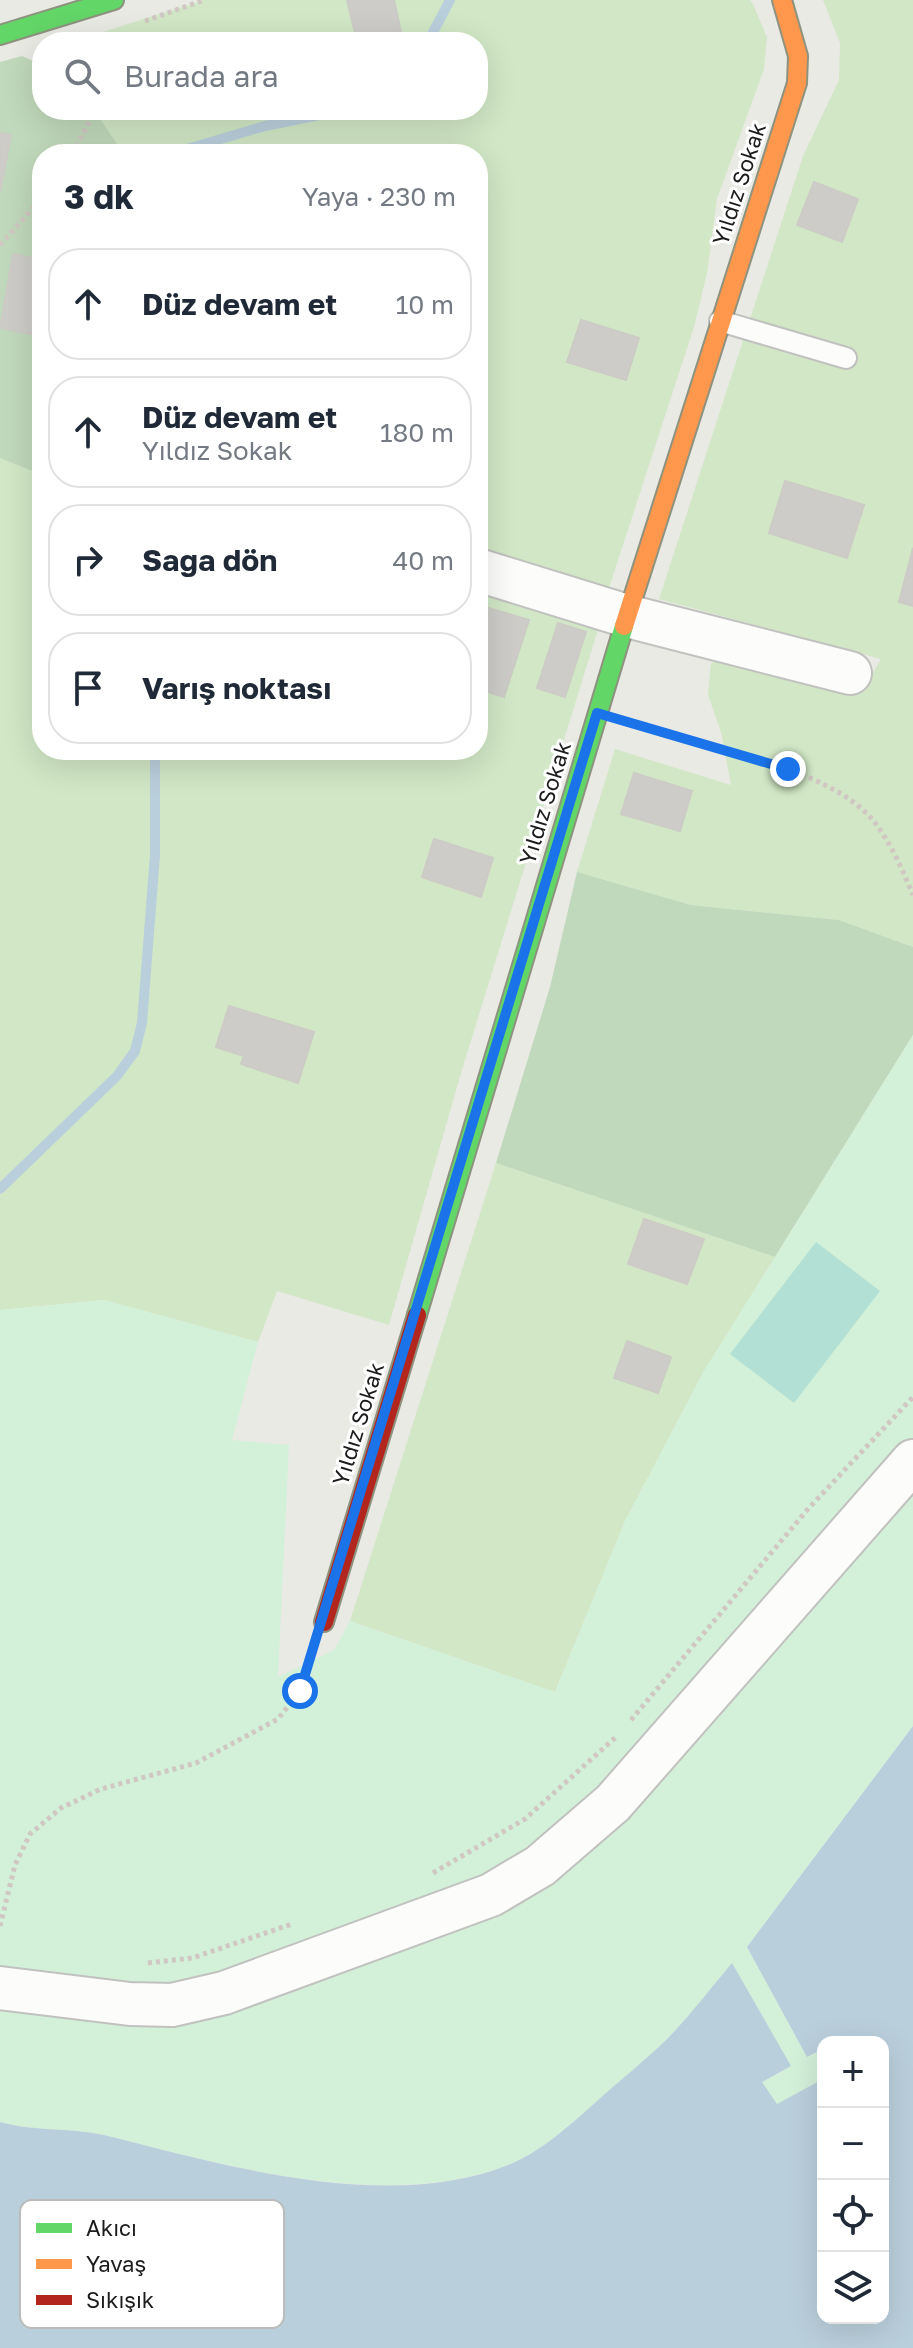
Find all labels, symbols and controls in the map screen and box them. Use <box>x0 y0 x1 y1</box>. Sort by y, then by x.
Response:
search box <box>32 32 488 120</box>
icon: search <box>60 54 104 98</box>
text: Burada ara <box>124 58 279 94</box>
street label: Yıldız Sokak <box>706 119 771 249</box>
text: 3 dk <box>64 176 134 216</box>
text: Yaya · 230 m <box>302 181 456 212</box>
icon: ahead <box>66 282 110 326</box>
text: Düz devam et <box>142 286 337 322</box>
text: 10 m <box>396 289 454 320</box>
text: Düz devam et <box>142 399 337 435</box>
icon: ahead <box>66 410 110 454</box>
text: 180 m <box>380 417 454 448</box>
text: Yıldız Sokak <box>142 435 292 466</box>
icon: right <box>66 538 110 582</box>
text: Sağa dön <box>142 542 277 578</box>
text: 40 m <box>393 545 454 576</box>
icon: arrive <box>66 666 110 710</box>
text: Varış noktası <box>142 670 331 706</box>
street label: Yıldız Sokak <box>513 738 576 868</box>
route end <box>770 751 806 787</box>
street label: Yıldız Sokak <box>326 1359 389 1489</box>
route start <box>282 1673 318 1709</box>
map controls <box>817 2036 889 2324</box>
button: + <box>817 2036 889 2108</box>
button: − <box>817 2108 889 2180</box>
button: locate <box>817 2180 889 2252</box>
legend <box>20 2200 284 2328</box>
text: Akıcı <box>86 2214 137 2241</box>
text: Yavaş <box>86 2250 146 2277</box>
button: layers <box>817 2252 889 2324</box>
text: Sıkışık <box>86 2286 154 2313</box>

